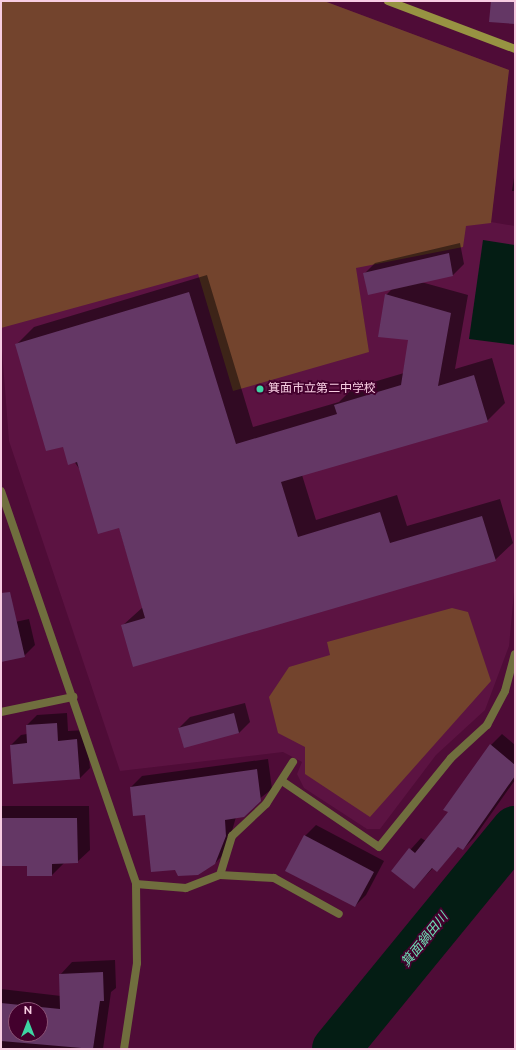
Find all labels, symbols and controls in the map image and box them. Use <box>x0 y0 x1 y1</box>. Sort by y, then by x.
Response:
place label: 箕面市立第二中学校 <box>268 382 376 396</box>
marker: 箕面市立第二中学校 <box>255 384 265 394</box>
water label: 箕面鍋田川 <box>398 910 452 970</box>
north arrow <box>8 1002 48 1042</box>
text: N <box>24 1004 32 1017</box>

